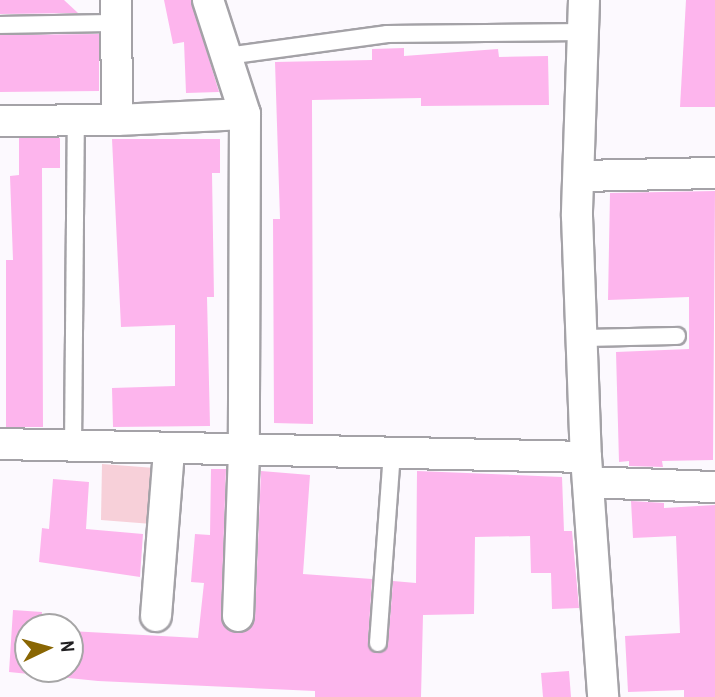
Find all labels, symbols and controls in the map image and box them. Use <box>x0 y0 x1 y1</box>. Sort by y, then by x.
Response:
north arrow <box>14 613 84 683</box>
text: N <box>54 640 81 653</box>

